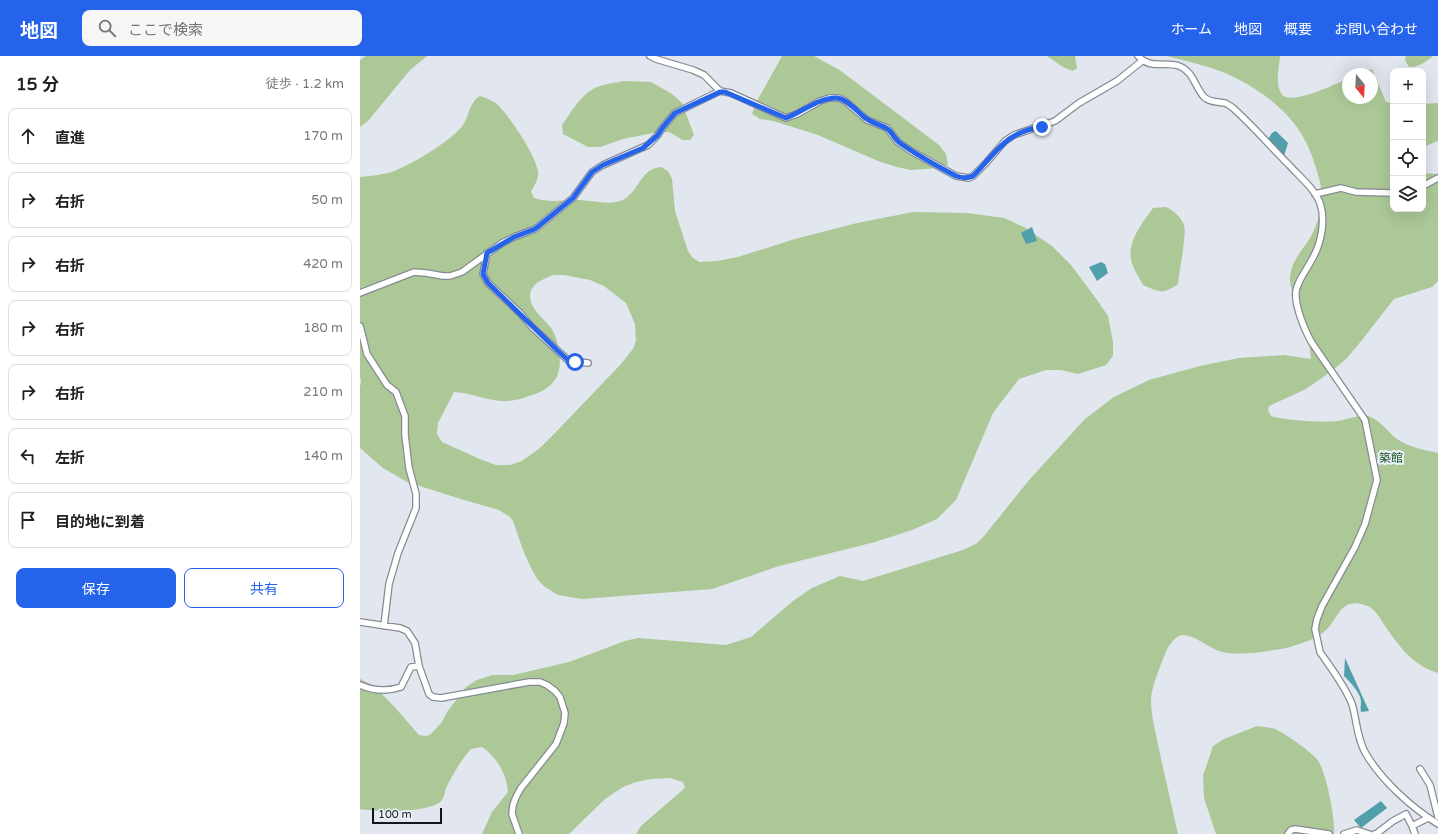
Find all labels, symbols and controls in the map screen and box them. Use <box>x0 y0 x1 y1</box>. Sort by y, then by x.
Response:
search box <box>82 10 362 46</box>
icon: search <box>96 17 118 39</box>
text: 地図 <box>20 20 58 42</box>
text: ここで検索 <box>128 21 203 39</box>
text: ホーム <box>1170 21 1212 38</box>
text: 地図 <box>1234 21 1262 38</box>
text: 概要 <box>1284 21 1312 38</box>
text: お問い合わせ <box>1334 21 1418 38</box>
north arrow <box>1342 68 1378 104</box>
map controls <box>1390 68 1426 212</box>
button: + <box>1390 68 1426 104</box>
text: 15 分 <box>16 74 59 95</box>
text: 徒歩 · 1.2 km <box>266 76 344 92</box>
button: − <box>1390 104 1426 140</box>
route end <box>1033 118 1051 136</box>
icon: ahead <box>17 125 39 147</box>
text: 170 m <box>303 128 343 144</box>
text: 直進 <box>55 129 85 147</box>
button: locate <box>1390 140 1426 176</box>
button: layers <box>1390 176 1426 212</box>
icon: right <box>17 189 39 211</box>
text: 50 m <box>311 192 343 208</box>
text: 右折 <box>55 193 85 211</box>
icon: right <box>17 253 39 275</box>
text: 420 m <box>303 256 343 272</box>
text: 右折 <box>55 257 85 275</box>
icon: right <box>17 317 39 339</box>
text: 180 m <box>303 320 343 336</box>
text: 右折 <box>55 321 85 339</box>
route start <box>566 353 584 371</box>
icon: right <box>17 381 39 403</box>
text: 210 m <box>303 384 343 400</box>
text: 右折 <box>55 385 85 403</box>
icon: left <box>17 445 39 467</box>
text: 140 m <box>303 448 343 464</box>
text: 左折 <box>55 449 85 467</box>
district label: 築館 <box>1379 451 1403 465</box>
icon: arrive <box>17 509 39 531</box>
text: 目的地に到着 <box>55 513 145 531</box>
button: 保存 <box>16 568 176 608</box>
button: 共有 <box>184 568 344 608</box>
scale bar <box>372 806 442 825</box>
text: 100 m <box>378 808 412 821</box>

